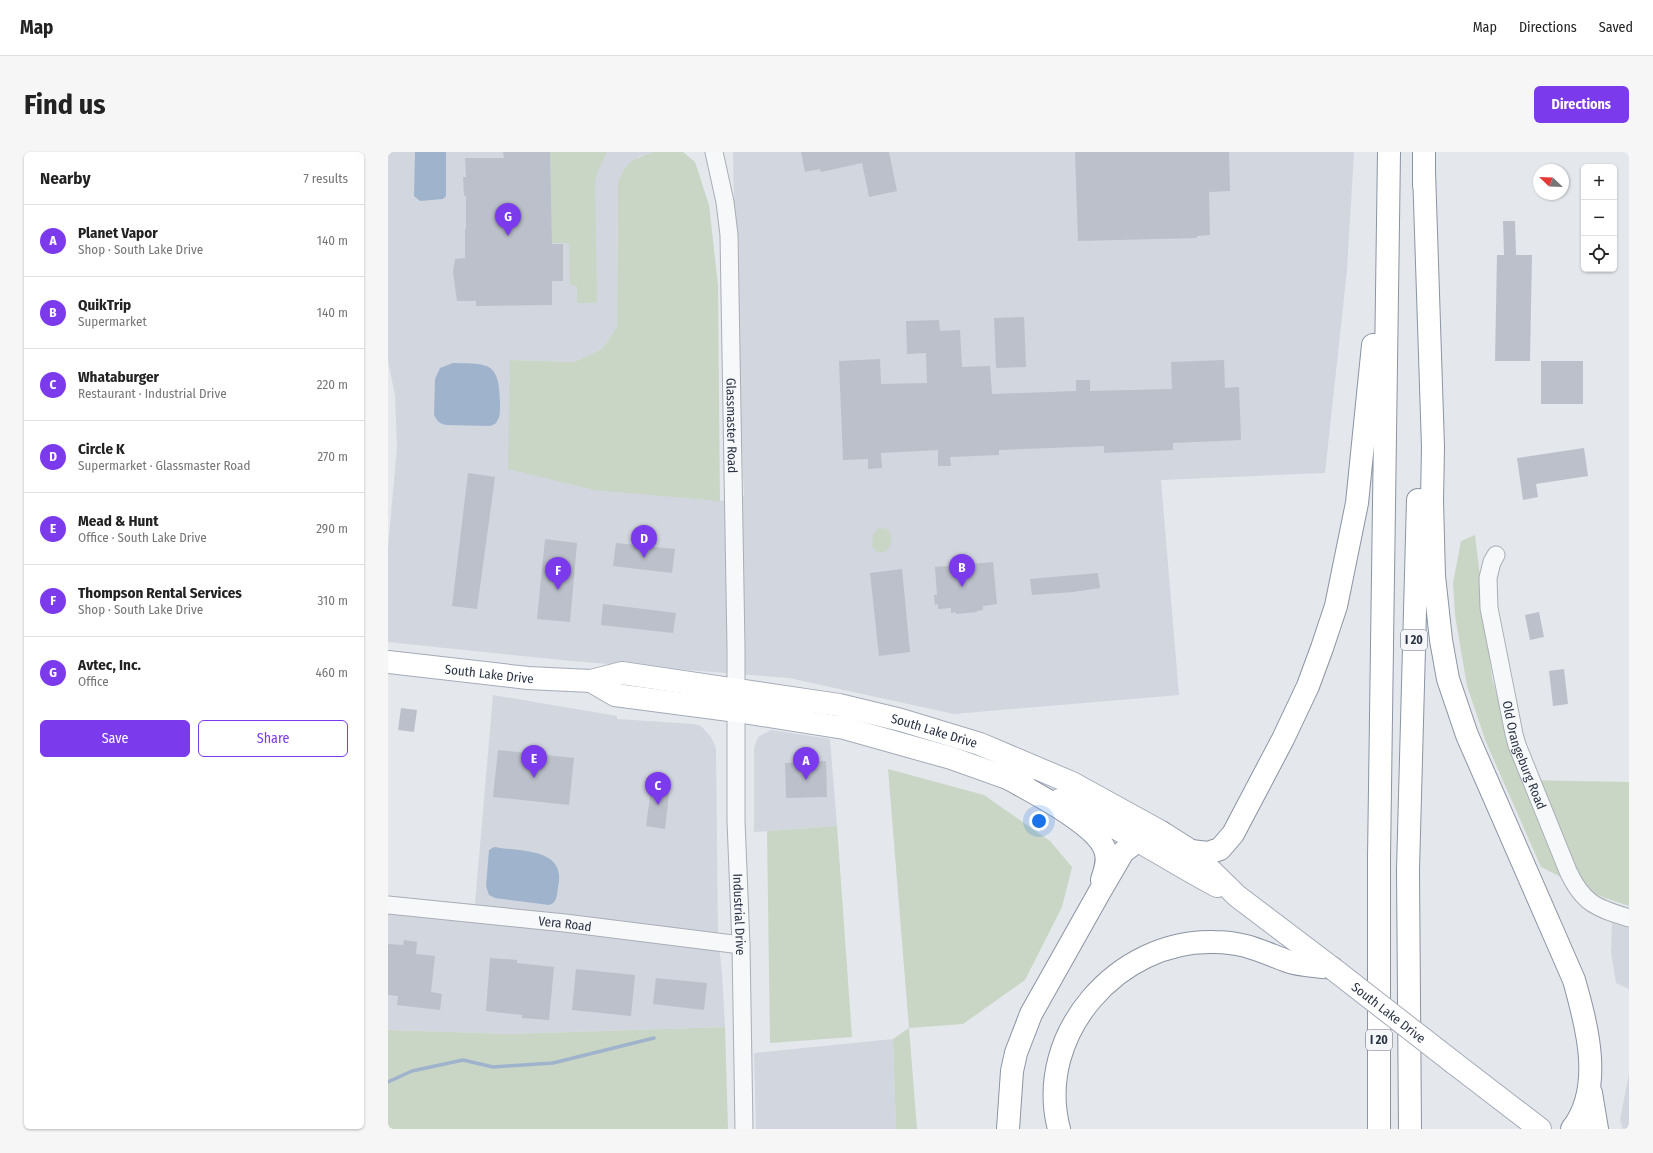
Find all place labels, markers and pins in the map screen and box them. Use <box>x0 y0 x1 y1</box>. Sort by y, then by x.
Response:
pin: G <box>495 203 521 236</box>
pin: D <box>631 525 657 558</box>
pin: B <box>949 554 975 587</box>
pin: F <box>545 557 571 590</box>
pin: E <box>521 745 547 778</box>
pin: A <box>793 747 819 780</box>
pin: C <box>645 772 671 805</box>

